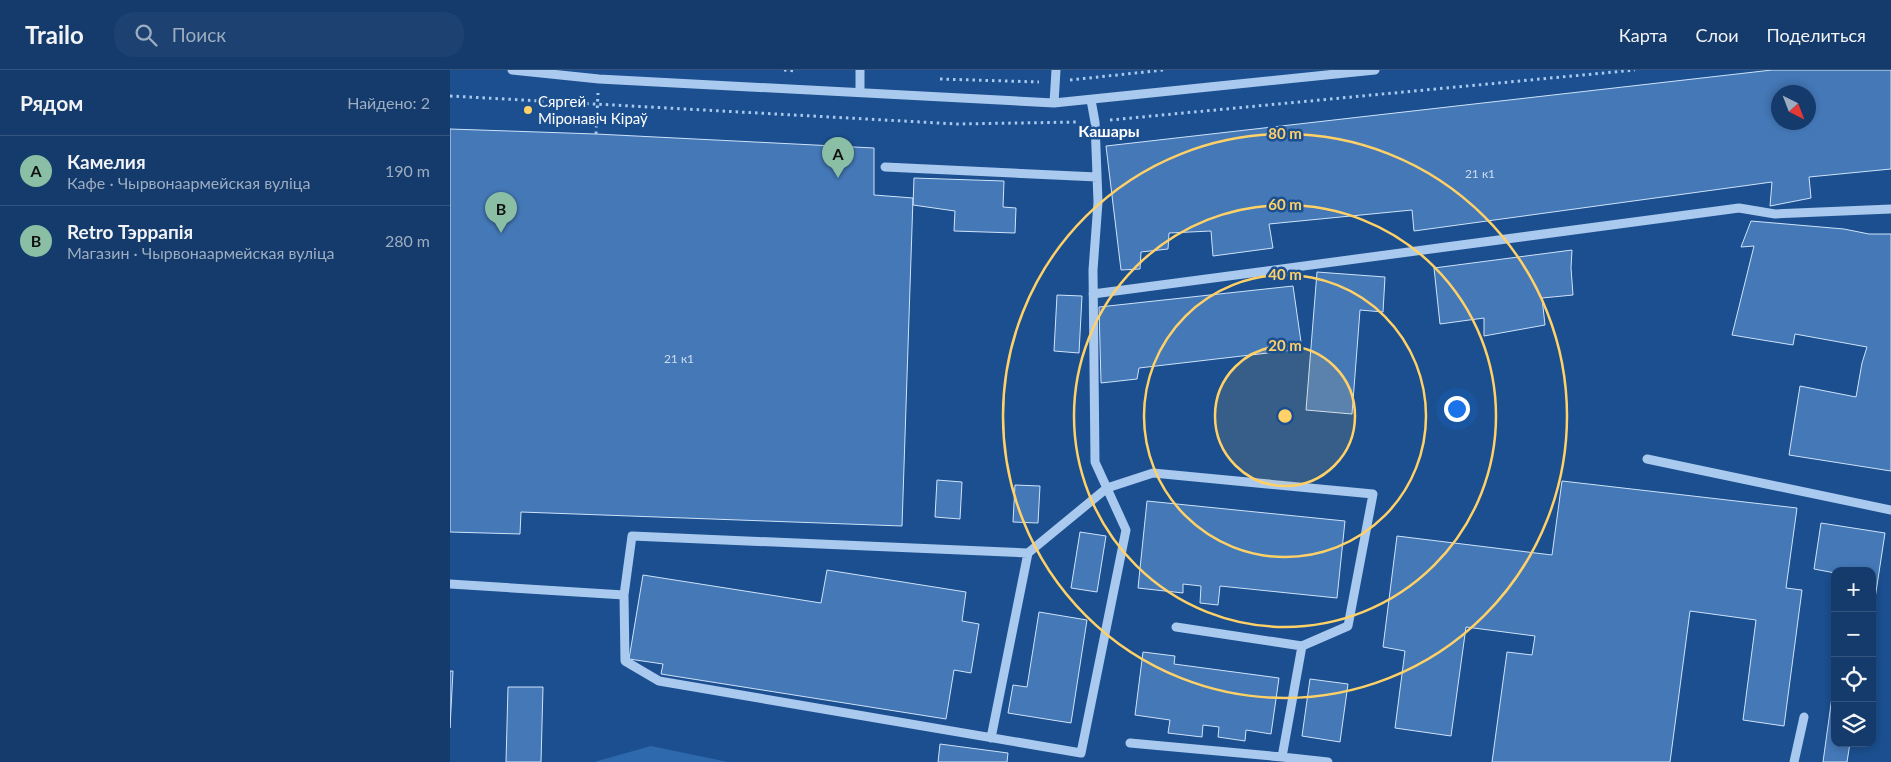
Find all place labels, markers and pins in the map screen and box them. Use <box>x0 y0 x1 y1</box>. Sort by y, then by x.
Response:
place label: Сяргей Міронавіч Кіраў <box>538 92 648 127</box>
marker: Сяргей Міронавіч Кіраў <box>522 104 534 116</box>
pin: A <box>822 137 854 178</box>
pin: B <box>485 192 517 233</box>
centre of rings <box>1276 407 1294 425</box>

